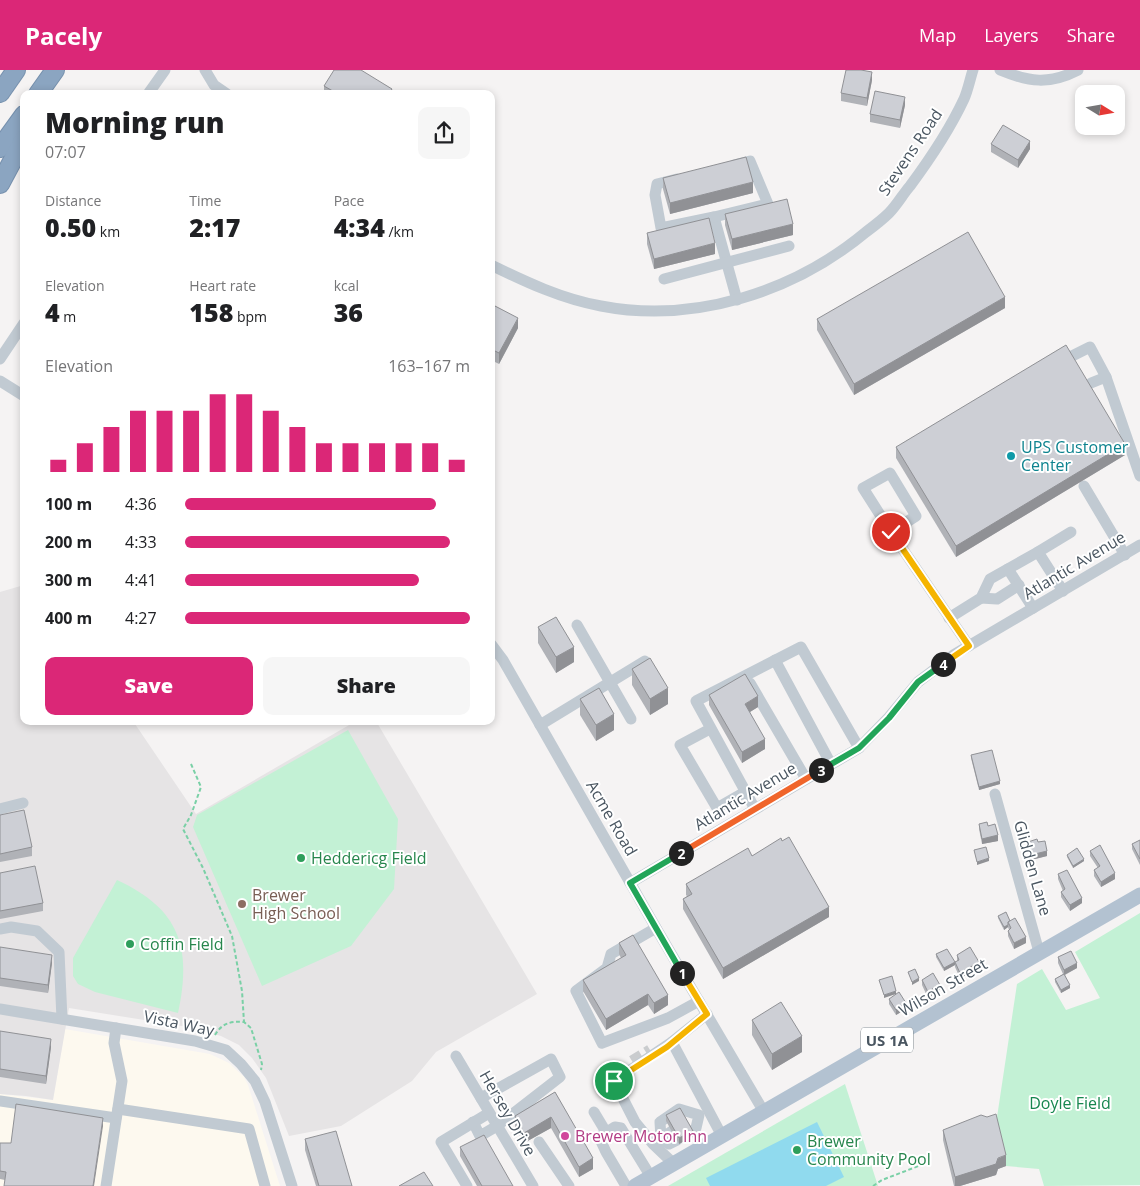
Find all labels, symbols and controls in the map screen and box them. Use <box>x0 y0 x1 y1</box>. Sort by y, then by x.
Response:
text: Pacely <box>25 19 102 52</box>
text: Map <box>919 23 956 47</box>
text: Layers <box>984 23 1039 47</box>
text: Share <box>1067 23 1115 47</box>
north arrow <box>1075 85 1125 135</box>
map controls <box>1075 85 1125 135</box>
text: Morning run <box>45 103 225 141</box>
street label: Stevens Road <box>873 104 947 200</box>
button: share <box>418 107 470 159</box>
text: 07:07 <box>45 141 86 163</box>
text: Distance <box>45 191 101 210</box>
text: Time <box>189 191 221 210</box>
text: Pace <box>334 191 364 210</box>
text: 0.50 <box>45 210 96 244</box>
text: 2:17 <box>189 210 241 244</box>
text: 4:34 <box>334 210 385 244</box>
text: km <box>96 222 120 241</box>
text: /km <box>385 222 414 241</box>
text: Elevation <box>45 276 104 295</box>
text: Heart rate <box>189 276 256 295</box>
text: kcal <box>334 276 359 295</box>
text: 4 <box>45 295 60 329</box>
text: 158 <box>189 295 233 329</box>
text: 36 <box>334 295 363 329</box>
text: m <box>60 307 76 326</box>
text: bpm <box>233 307 267 326</box>
text: Elevation <box>45 355 113 377</box>
text: 163–167 m <box>388 355 470 377</box>
place label: UPS Customer Center <box>1021 436 1129 476</box>
marker: UPS Customer Center <box>1005 450 1017 462</box>
text: 100 m <box>45 493 92 515</box>
text: 4:36 <box>125 493 157 515</box>
pin <box>870 511 912 553</box>
icon: check <box>877 518 905 546</box>
street label: Atlantic Avenue <box>1019 526 1129 604</box>
text: 200 m <box>45 531 92 553</box>
text: 4:33 <box>125 531 157 553</box>
text: 300 m <box>45 569 92 591</box>
text: 4:41 <box>125 569 157 591</box>
text: 400 m <box>45 607 92 629</box>
text: 4:27 <box>125 607 157 629</box>
pin: 4 <box>930 652 956 676</box>
text: 4 <box>939 655 948 674</box>
button: Save <box>45 657 253 715</box>
button: Share <box>263 657 470 715</box>
street label: Atlantic Avenue <box>690 757 800 835</box>
pin: 3 <box>808 758 834 782</box>
text: 3 <box>817 761 826 780</box>
street label: Acme Road <box>581 776 643 860</box>
street label: Glidden Lane <box>1009 818 1057 918</box>
pin: 2 <box>668 840 694 866</box>
text: 2 <box>677 844 686 863</box>
place label: Heddericg Field <box>311 847 427 869</box>
marker: Heddericg Field <box>295 852 307 864</box>
place label: Brewer High School <box>252 884 340 924</box>
marker: Brewer High School <box>236 898 248 910</box>
place label: Coffin Field <box>140 933 224 955</box>
marker: Coffin Field <box>124 938 136 950</box>
street label: Wilson Street <box>895 953 992 1021</box>
pin: 1 <box>670 960 694 986</box>
text: 1 <box>678 964 687 983</box>
street label: Vista Way <box>142 1005 217 1041</box>
road number: US 1A <box>861 1028 913 1052</box>
pin <box>593 1060 635 1102</box>
street label: Hersey Drive <box>475 1066 541 1160</box>
icon: arrive <box>600 1067 628 1095</box>
park label: Doyle Field <box>1029 1092 1111 1114</box>
place label: Brewer Motor Inn <box>575 1125 707 1147</box>
marker: Brewer Motor Inn <box>559 1130 571 1142</box>
place label: Brewer Community Pool <box>807 1130 931 1170</box>
marker: Brewer Community Pool <box>791 1144 803 1156</box>

